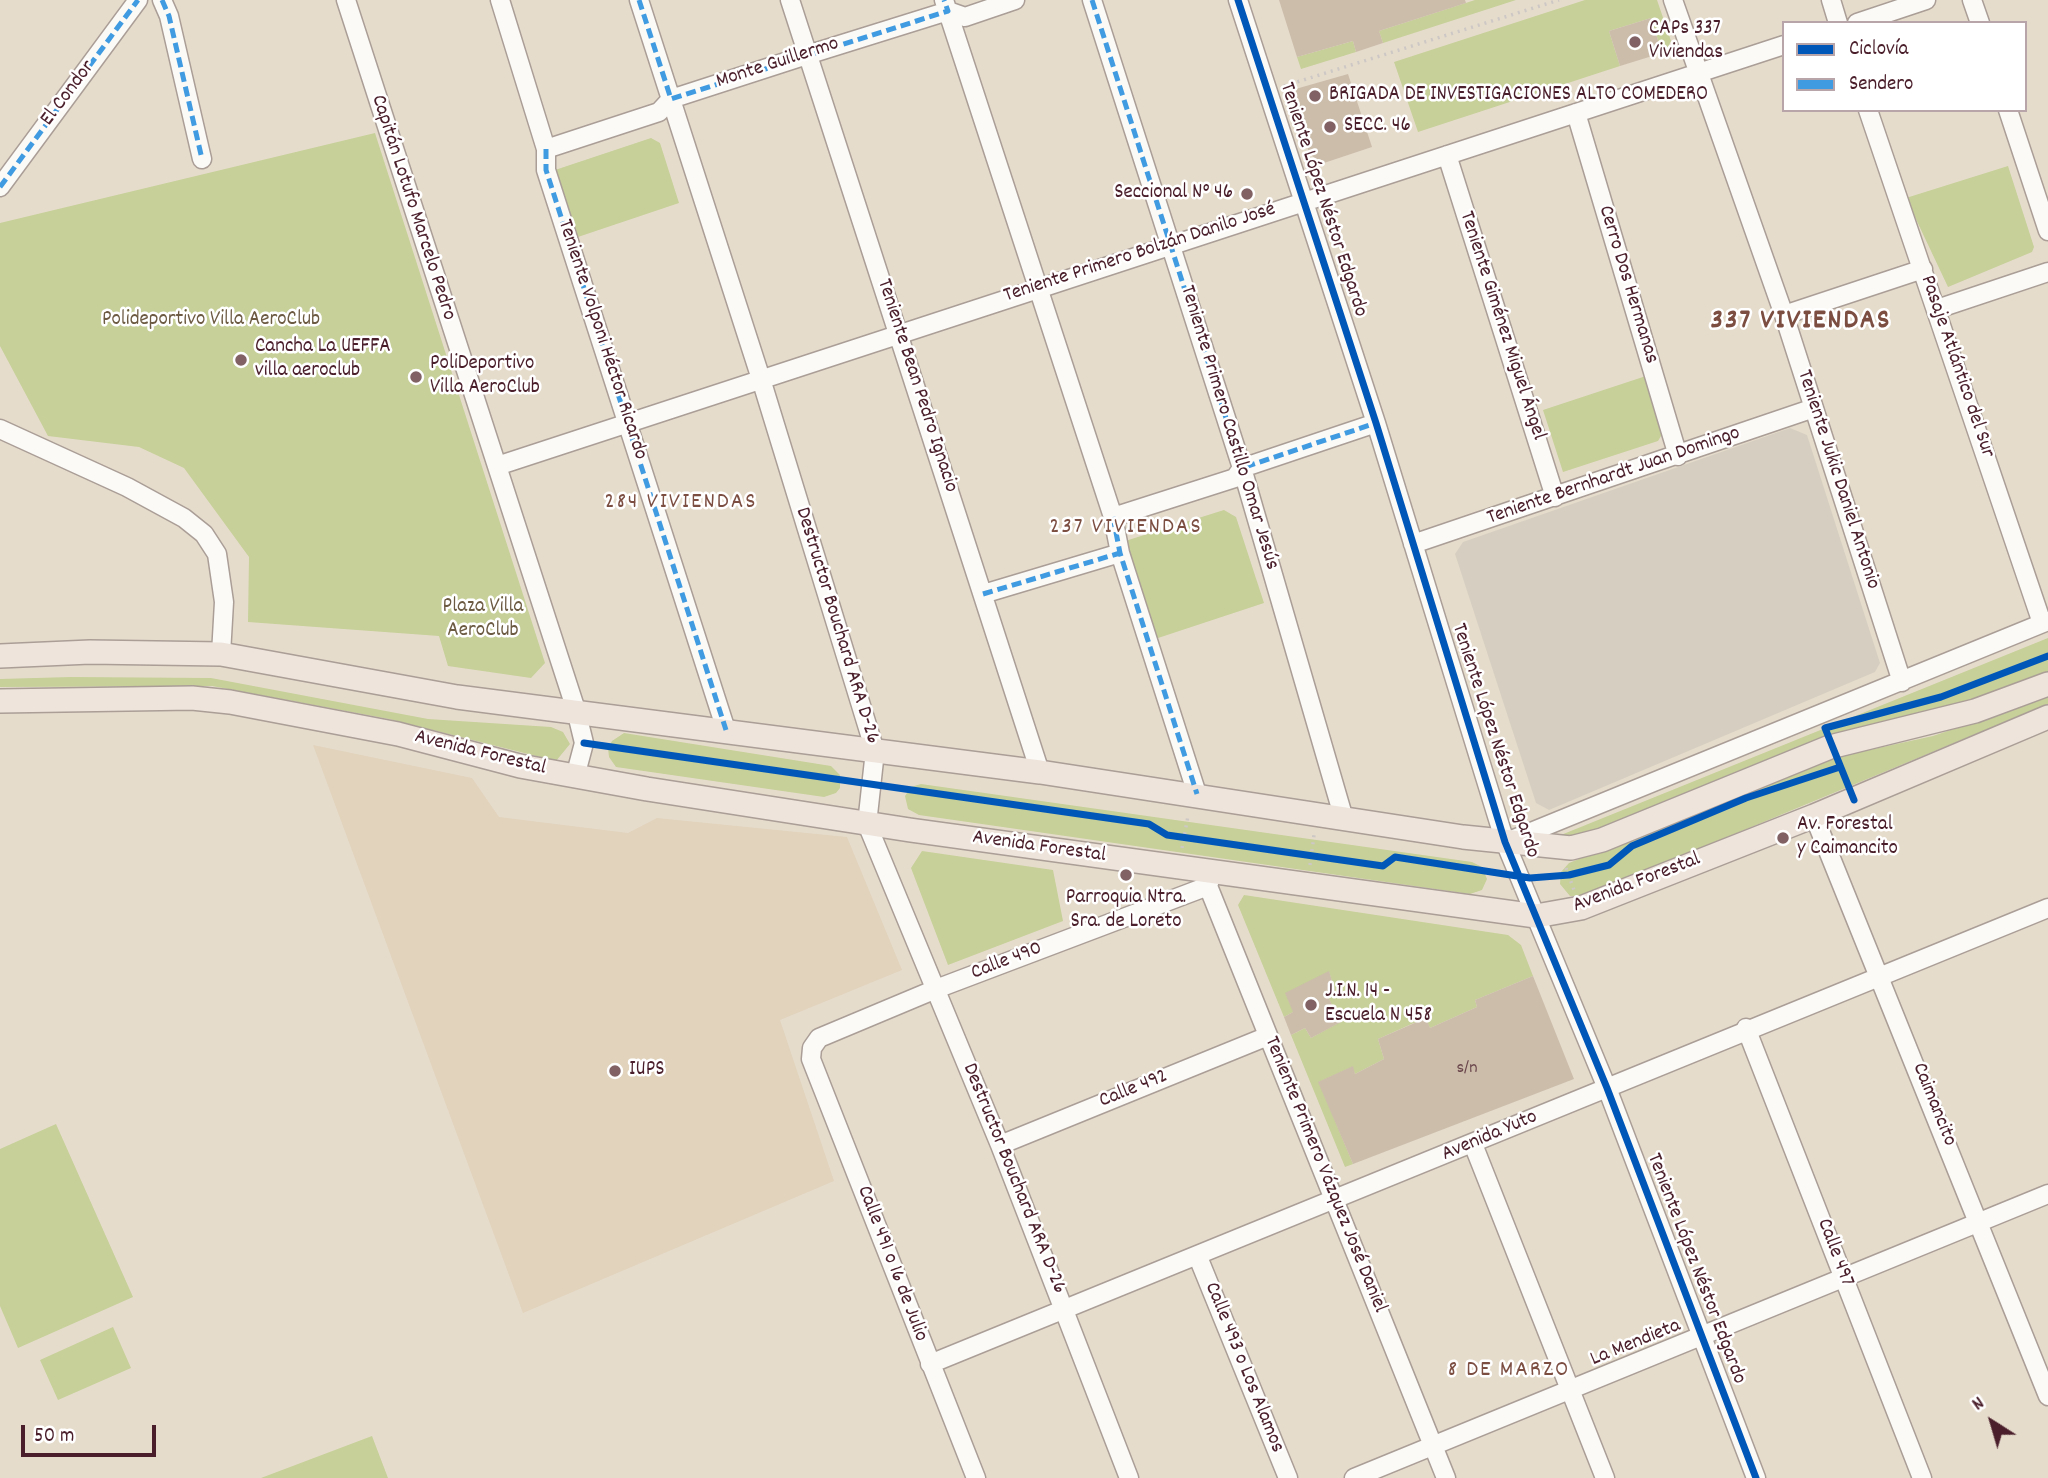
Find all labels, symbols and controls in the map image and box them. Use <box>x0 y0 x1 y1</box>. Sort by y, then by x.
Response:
place label: CAPs 337 Viviendas <box>1649 17 1723 67</box>
legend <box>1782 21 2027 112</box>
street label: Monte Guillermo <box>714 32 842 96</box>
marker: CAPs 337 Viviendas <box>1627 34 1643 50</box>
text: Ciclovía <box>1849 35 1908 65</box>
street label: El Condor <box>36 56 102 132</box>
text: Sendero <box>1849 70 1913 100</box>
street label: Teniente López Néstor Edgardo <box>1272 80 1372 320</box>
place label: BRIGADA DE INVESTIGACIONES ALTO COMEDERO <box>1329 83 1708 109</box>
marker: BRIGADA DE INVESTIGACIONES ALTO COMEDERO <box>1307 88 1323 104</box>
street label: Capitán Lotufo Marcelo Pedro <box>364 92 460 324</box>
place label: SECC. 46 <box>1344 114 1411 140</box>
marker: SECC. 46 <box>1322 119 1338 135</box>
place label: Seccional N° 46 <box>1114 181 1233 207</box>
marker: Seccional N° 46 <box>1239 186 1255 202</box>
street label: Teniente Primero Bolzán Danilo José <box>1001 198 1279 310</box>
street label: Cerro Dos Hermanas <box>1591 203 1663 367</box>
street label: Teniente Giménez Miguel Ángel <box>1452 208 1550 444</box>
street label: Teniente Volponi Héctor Ricardo <box>550 217 652 463</box>
street label: Pasaje Atlántico del Sur <box>1913 273 1999 461</box>
street label: Teniente Bean Pedro Ignacio <box>870 276 962 496</box>
street label: Teniente Primero Castillo Omar Jesús <box>1173 283 1283 573</box>
district label: 337 VIVIENDAS <box>1712 306 1890 340</box>
park label: Polideportivo Villa AeroClub <box>102 308 320 334</box>
place label: Cancha La UEFFA villa aeroclub <box>255 335 391 385</box>
marker: Cancha La UEFFA villa aeroclub <box>233 352 249 368</box>
place label: PoliDeportivo Villa AeroClub <box>430 352 540 402</box>
street label: Teniente Jukic Daniel Antonio <box>1790 367 1884 593</box>
marker: PoliDeportivo Villa AeroClub <box>408 369 424 385</box>
street label: Teniente Bernhardt Juan Domingo <box>1484 422 1744 532</box>
district label: 284 VIVIENDAS <box>606 490 756 518</box>
street label: Destructor Bouchard ARA D-26 <box>788 505 884 747</box>
district label: 237 VIVIENDAS <box>1051 515 1201 543</box>
park label: Plaza Villa AeroClub <box>443 595 523 645</box>
street label: Teniente López Néstor Edgardo <box>1444 621 1544 861</box>
street label: Avenida Forestal <box>412 725 548 783</box>
place label: Av. Forestal y Caimancito <box>1797 813 1898 863</box>
street label: Avenida Forestal <box>971 826 1107 870</box>
marker: Av. Forestal y Caimancito <box>1775 830 1791 846</box>
street label: Avenida Forestal <box>1570 848 1704 920</box>
marker: Parroquia Ntra. Sra. de Loreto <box>1118 867 1134 883</box>
place label: Parroquia Ntra. Sra. de Loreto <box>1066 886 1186 936</box>
street label: Calle 490 <box>968 937 1046 987</box>
place label: J.I.N. 14 - Escuela N 458 <box>1325 980 1432 1030</box>
marker: J.I.N. 14 - Escuela N 458 <box>1303 997 1319 1013</box>
street label: Teniente Primero Vázquez José Daniel <box>1257 1033 1391 1317</box>
place label: IUPS <box>629 1058 664 1084</box>
house number: s/n <box>1456 1059 1478 1081</box>
street label: Destructor Bouchard ARA D-26 <box>955 1060 1071 1298</box>
street label: Caimancito <box>1905 1060 1961 1150</box>
marker: IUPS <box>607 1063 623 1079</box>
street label: Calle 492 <box>1096 1065 1172 1115</box>
street label: Avenida Yuto <box>1438 1106 1542 1168</box>
street label: Teniente López Néstor Edgardo <box>1639 1150 1751 1388</box>
street label: Calle 491 o 16 de Julio <box>850 1183 932 1345</box>
street label: Calle 497 <box>1810 1216 1858 1290</box>
street label: Calle 493 o Los Alamos <box>1197 1279 1289 1457</box>
street label: La Mendieta <box>1587 1315 1685 1373</box>
district label: 8 DE MARZO <box>1449 1358 1569 1386</box>
north arrow <box>1957 1387 2027 1457</box>
text: N <box>1967 1391 1991 1418</box>
scale bar <box>24 1412 159 1456</box>
text: 50 m <box>34 1422 74 1452</box>

